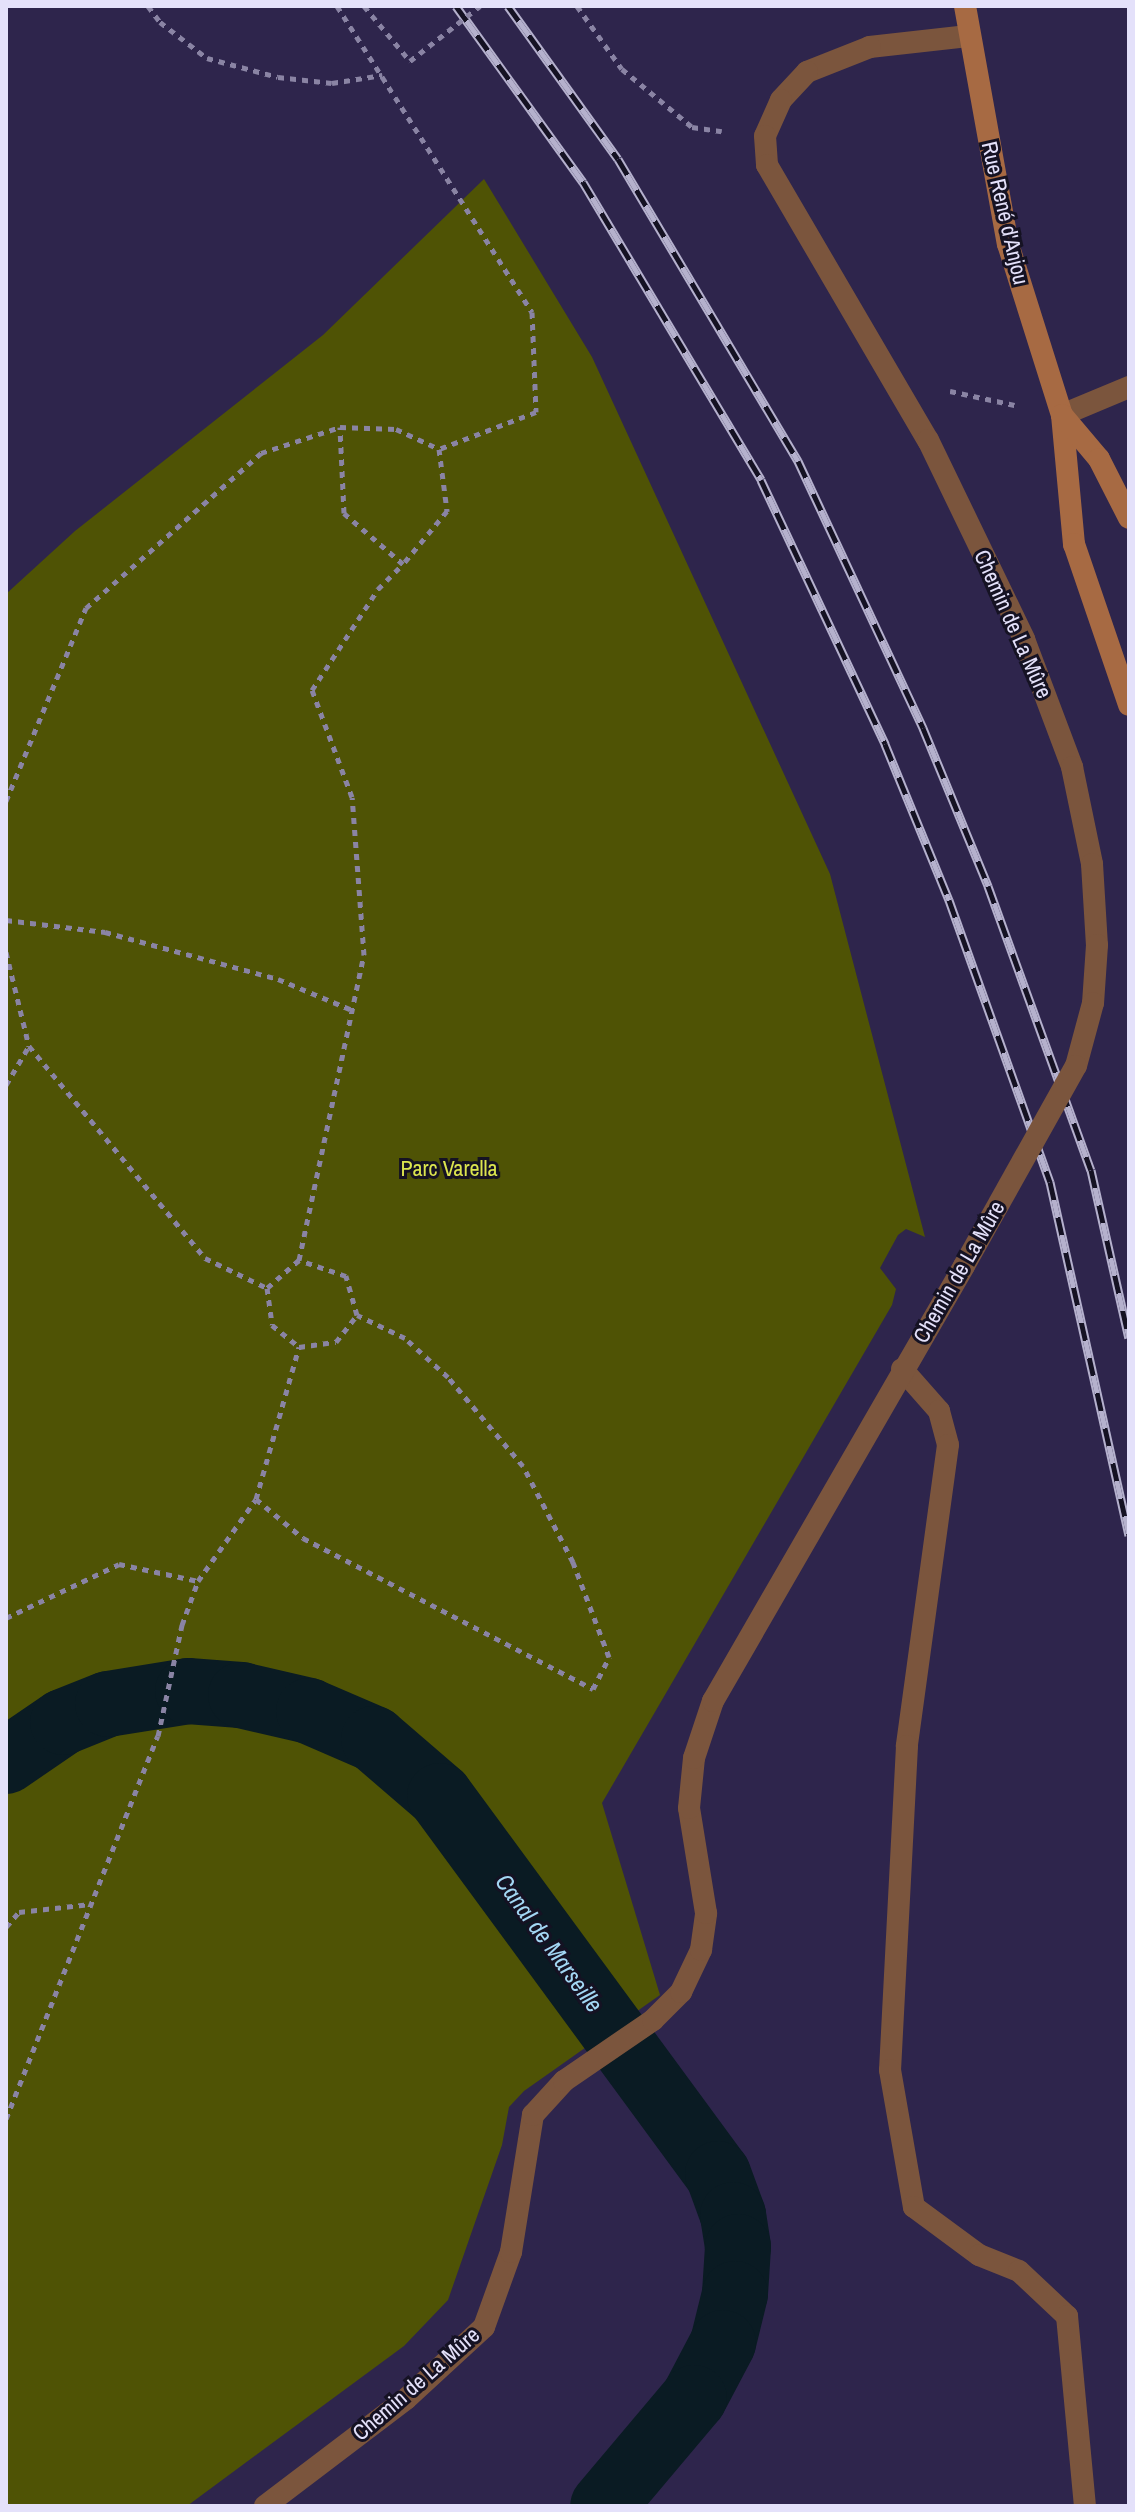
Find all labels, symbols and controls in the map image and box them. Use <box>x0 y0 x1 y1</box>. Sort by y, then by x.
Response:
street label: Rue René d'Anjou <box>976 139 1034 287</box>
street label: Chemin de La Mûre <box>969 546 1057 702</box>
park label: Parc Varella <box>401 1156 497 1182</box>
street label: Chemin de La Mûre <box>908 1196 1010 1348</box>
water label: Canal de Marseille <box>489 1868 609 2018</box>
street label: Chemin de La Mûre <box>347 2322 485 2446</box>

